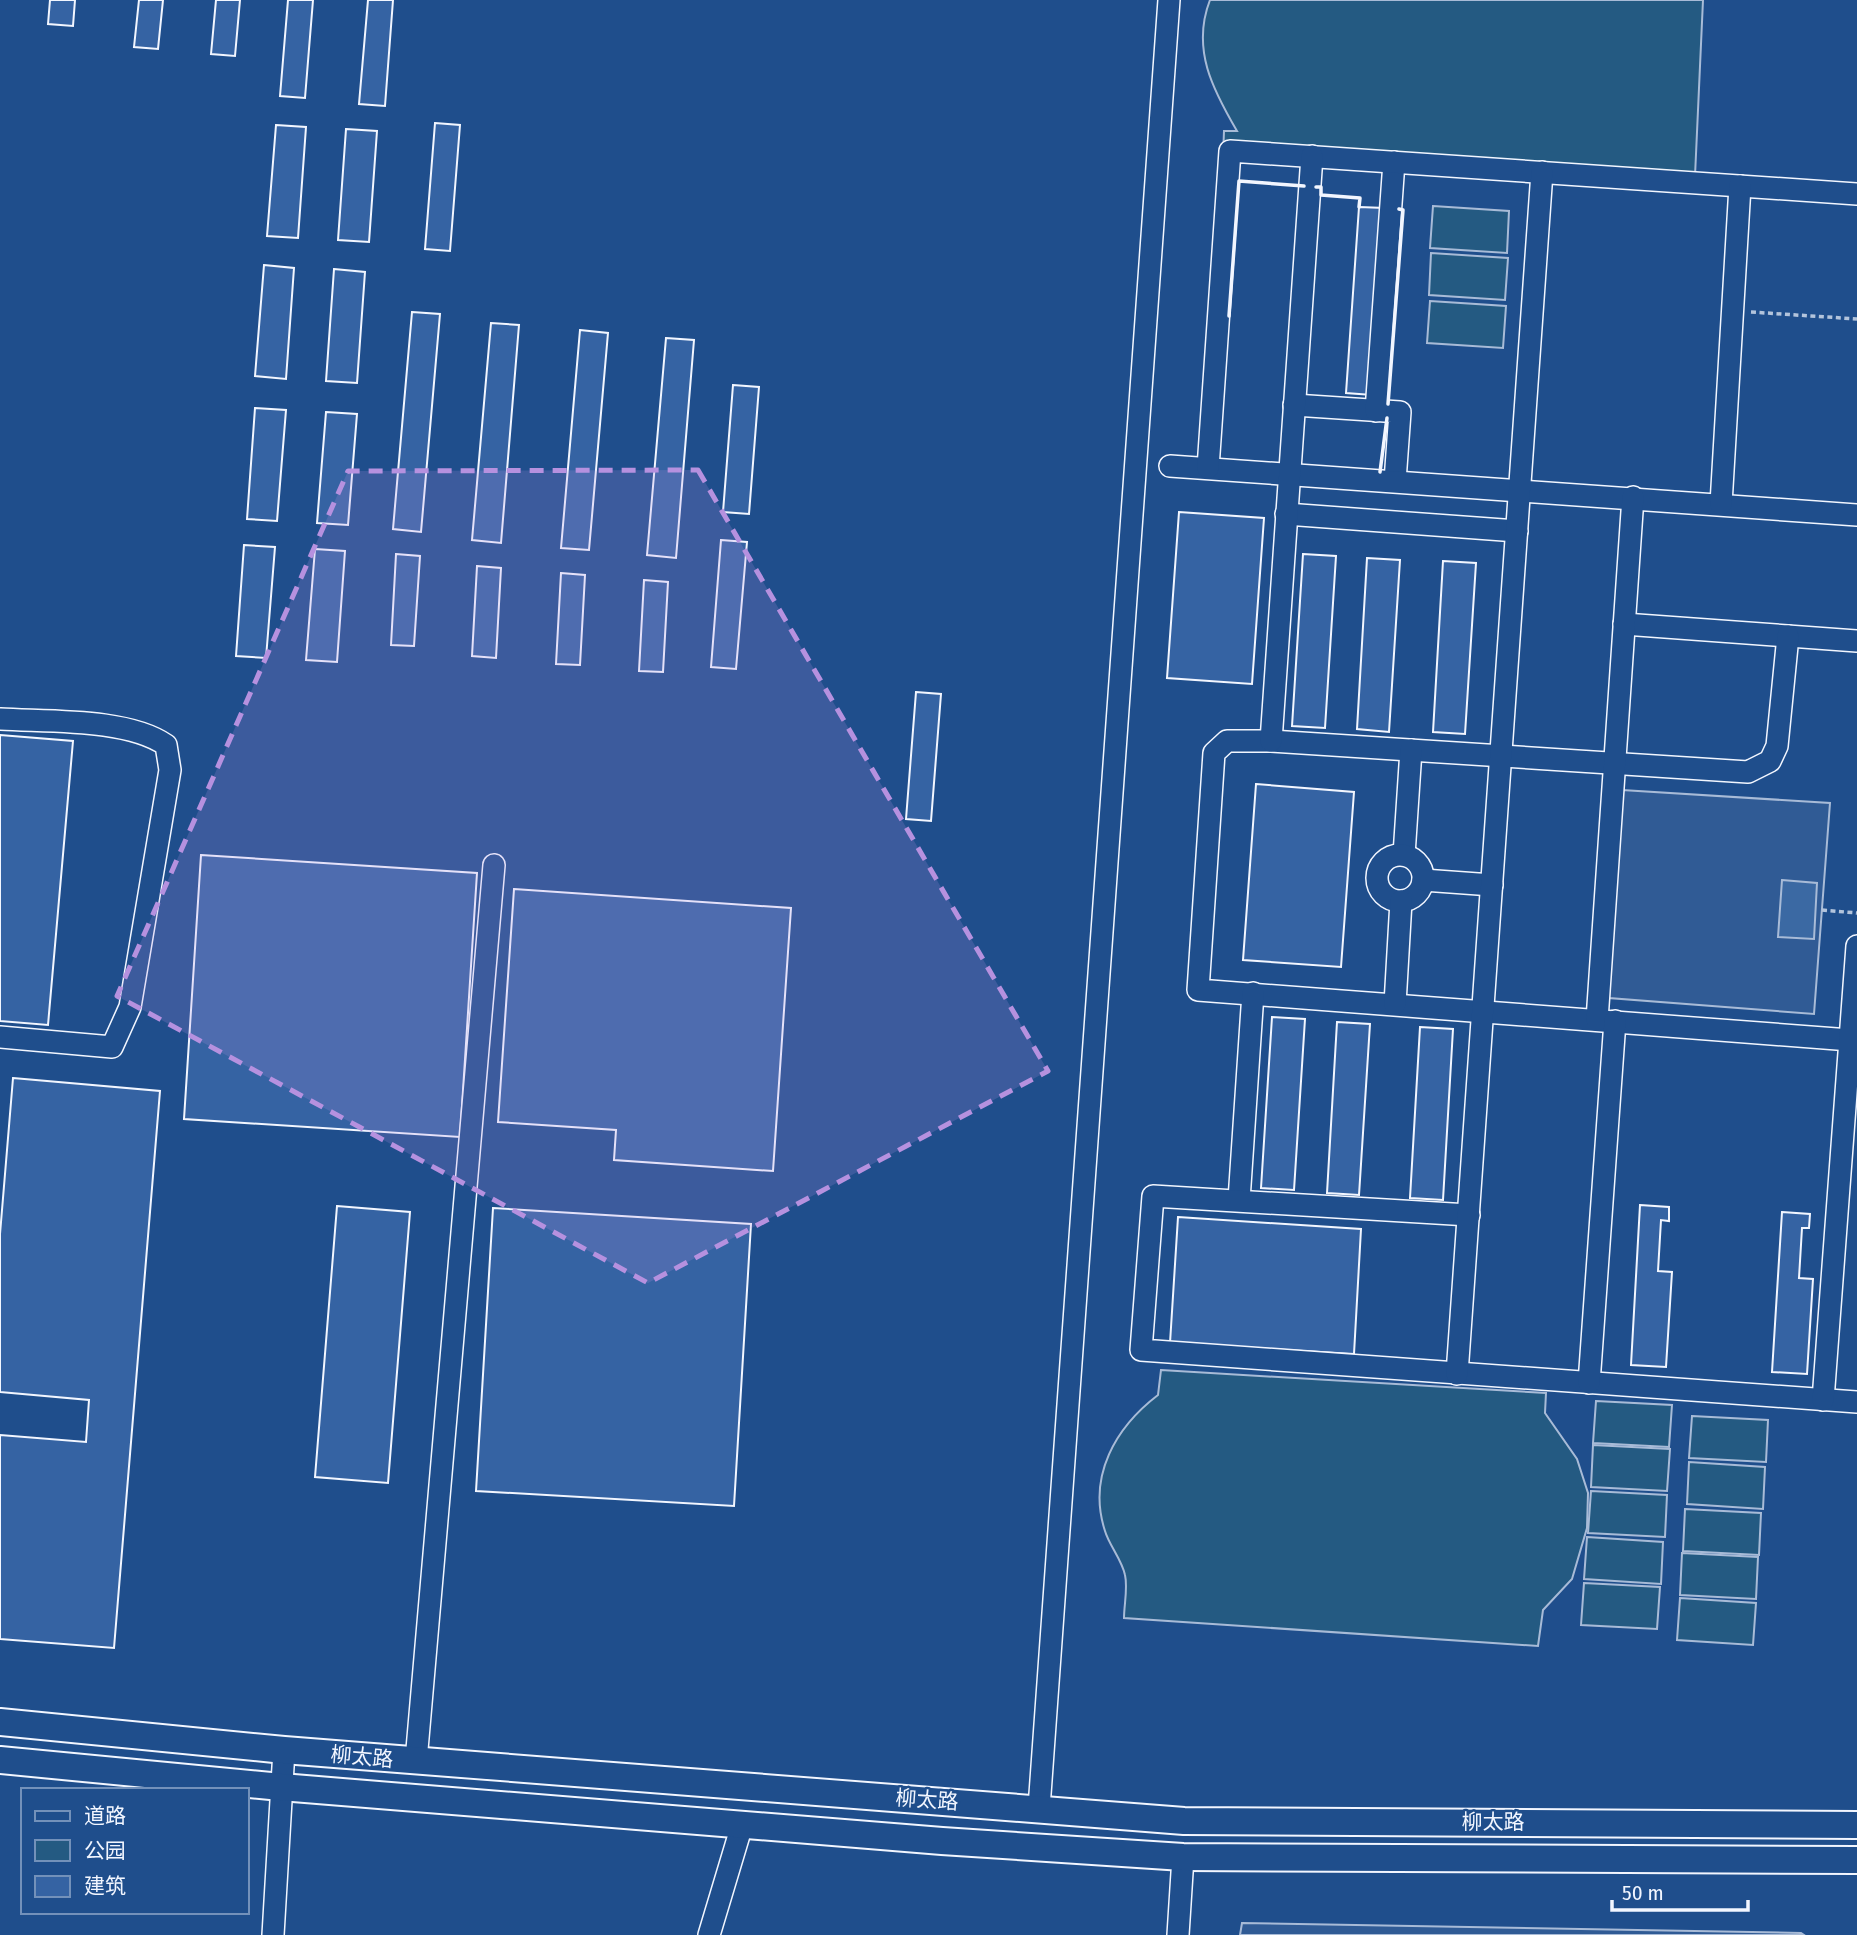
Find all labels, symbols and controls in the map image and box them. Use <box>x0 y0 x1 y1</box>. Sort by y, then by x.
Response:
street label: 柳太路 <box>329 1741 395 1773</box>
street label: 柳太路 <box>895 1785 959 1815</box>
legend <box>21 1788 248 1914</box>
text: 道路 <box>84 1803 126 1829</box>
street label: 柳太路 <box>1462 1809 1525 1835</box>
text: 公园 <box>84 1838 126 1864</box>
scale bar <box>1612 1868 1748 1912</box>
text: 建筑 <box>84 1873 126 1899</box>
text: 50 m <box>1622 1880 1664 1906</box>

